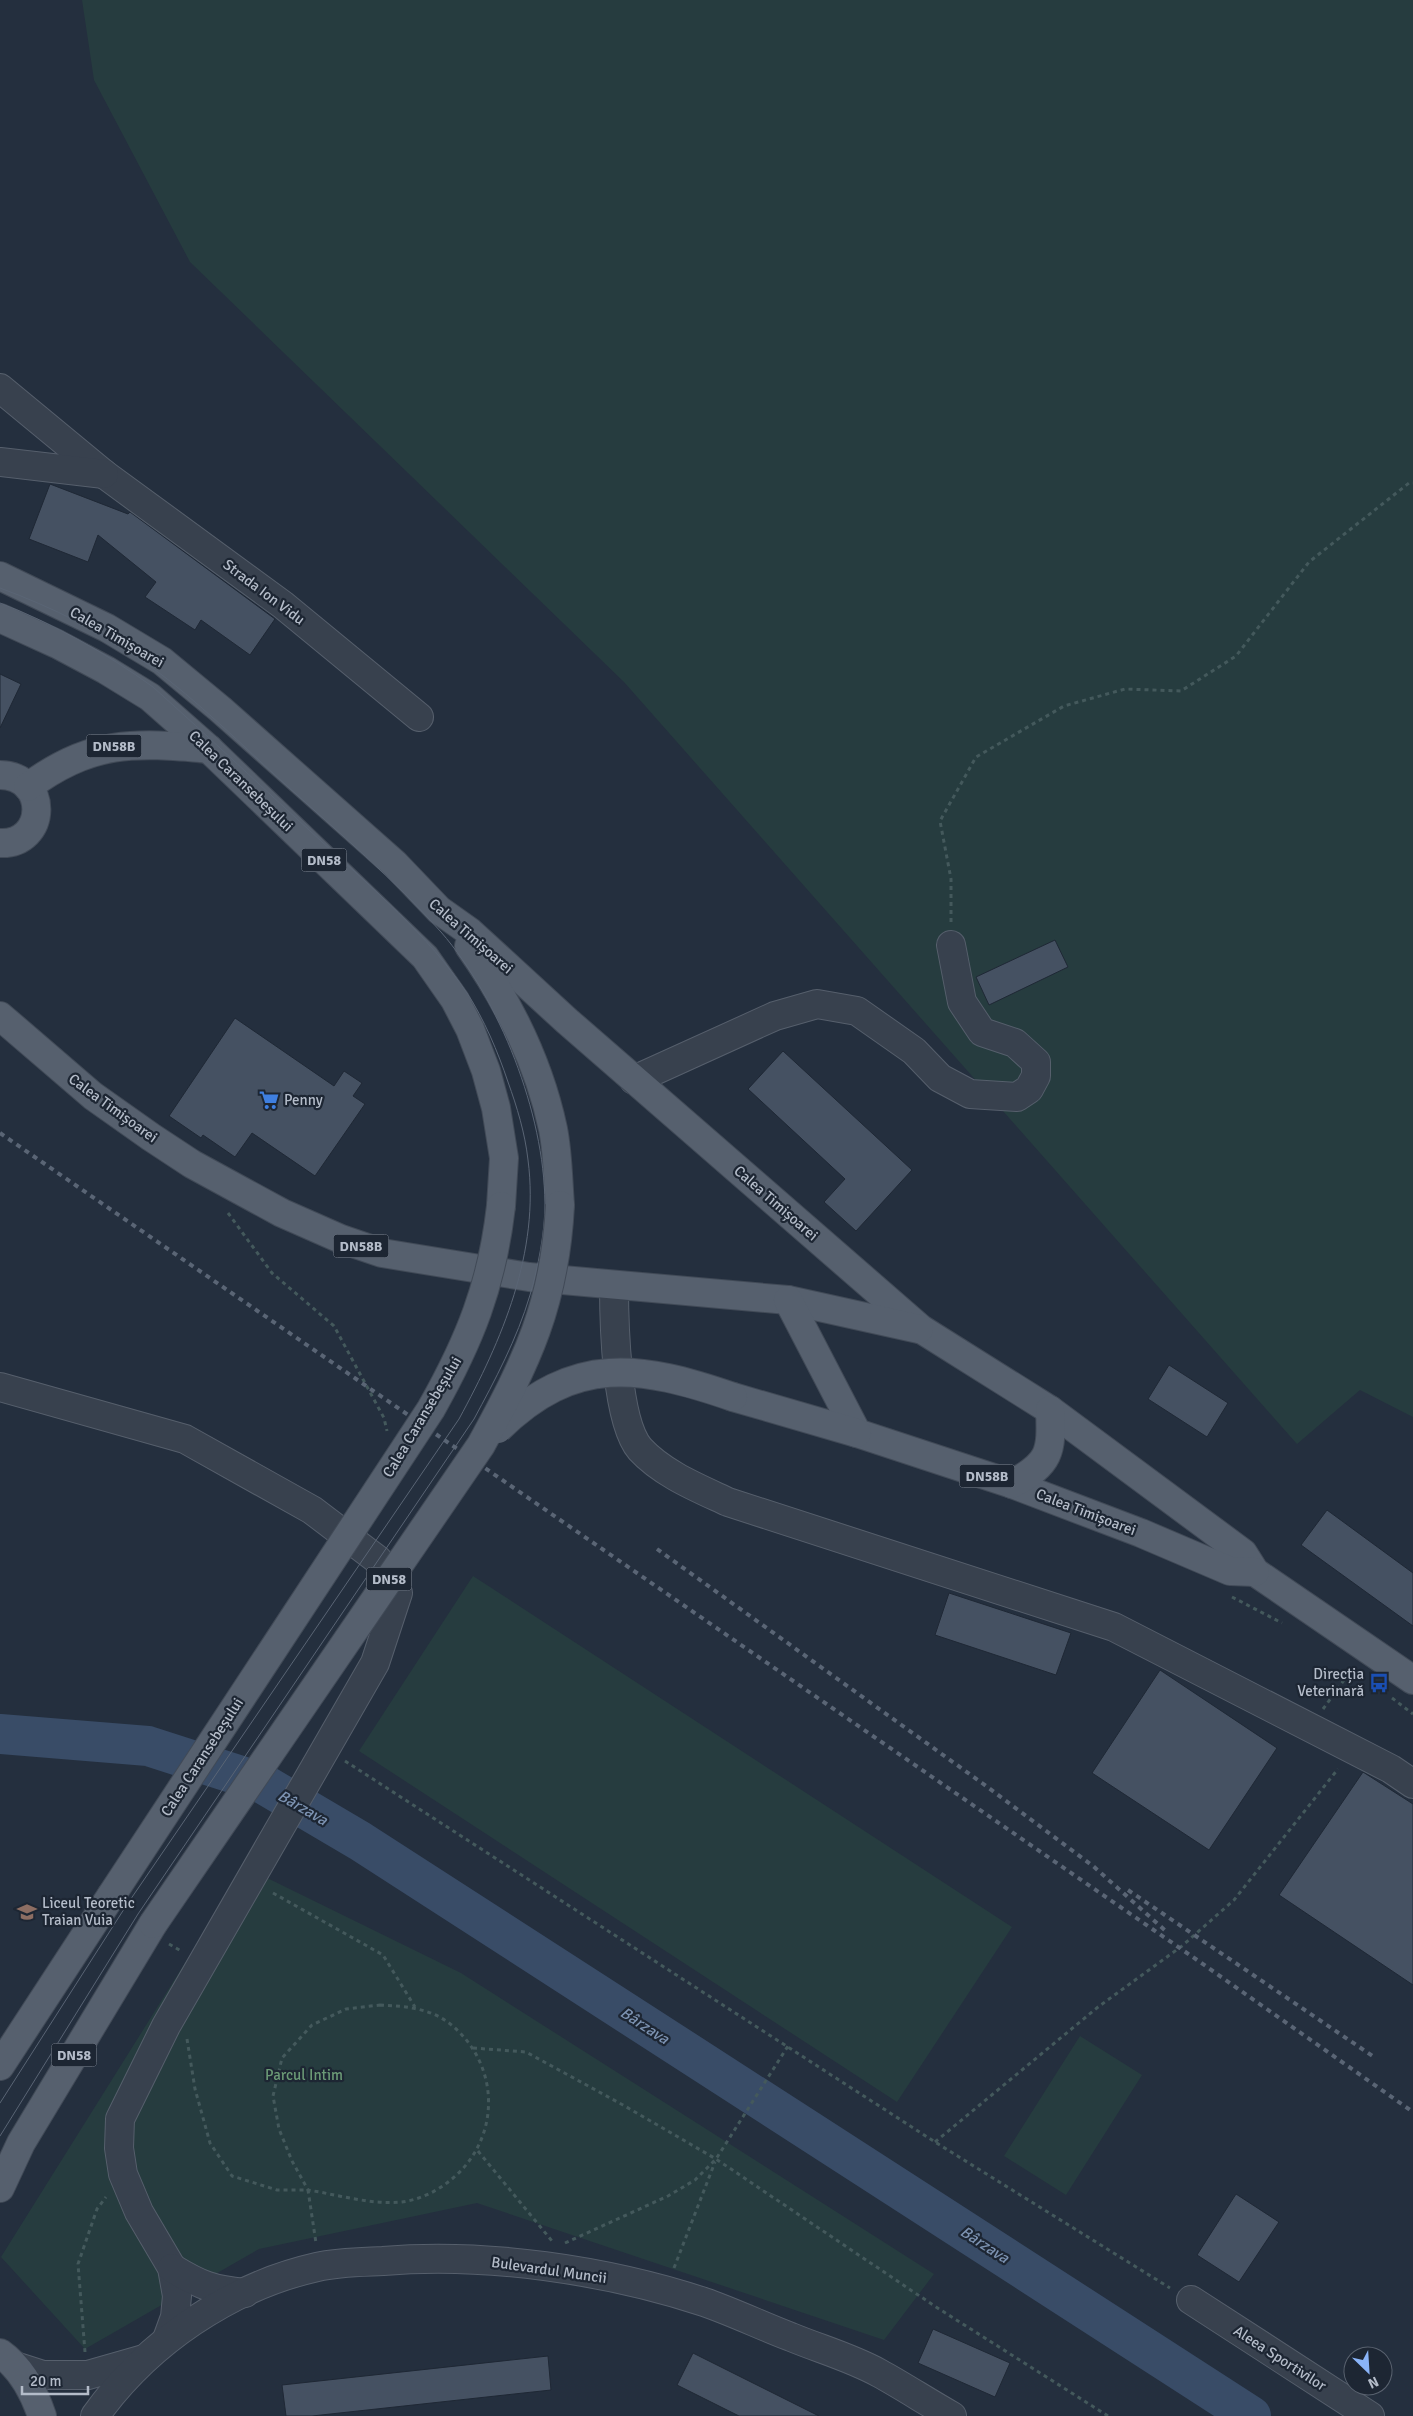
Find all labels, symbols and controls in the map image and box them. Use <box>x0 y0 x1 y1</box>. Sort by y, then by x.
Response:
street label: Strada Ion Vidu <box>219 555 309 629</box>
street label: Calea Timișoarei <box>67 603 167 671</box>
street label: Calea Caransebeșului <box>185 727 297 835</box>
road number: DN58B <box>86 734 142 758</box>
road number: DN58 <box>302 848 346 872</box>
street label: Calea Timișoarei <box>425 895 517 977</box>
street label: Calea Timișoarei <box>65 1070 161 1146</box>
supermarket icon: Penny <box>258 1089 280 1111</box>
place label: Penny <box>284 1091 323 1109</box>
street label: Calea Timișoarei <box>730 1162 822 1244</box>
road number: DN58B <box>334 1234 388 1258</box>
street label: Calea Caransebeșului <box>379 1353 465 1481</box>
road number: DN58B <box>960 1464 1014 1488</box>
street label: Calea Timișoarei <box>1034 1485 1138 1539</box>
road number: DN58 <box>366 1568 412 1590</box>
place label: Direcția Veterinară <box>1297 1665 1364 1700</box>
bus stop icon: Direcția Veterinară <box>1368 1672 1390 1694</box>
street label: Calea Caransebeșului <box>157 1694 247 1820</box>
water label: Bârzava <box>274 1786 332 1831</box>
place label: Liceul Teoretic Traian Vuia <box>42 1894 135 1929</box>
school or university icon: Liceul Teoretic Traian Vuia <box>16 1901 38 1923</box>
water label: Bârzava <box>616 2003 673 2049</box>
road number: DN58 <box>52 2044 96 2066</box>
park label: Parcul Intim <box>265 2066 343 2084</box>
water label: Bârzava <box>956 2222 1013 2268</box>
street label: Bulevardul Muncii <box>490 2253 608 2287</box>
street label: Aleea Sportivilor <box>1230 2321 1330 2395</box>
north arrow <box>1343 2346 1393 2396</box>
scale bar <box>22 2364 89 2396</box>
text: 20 m <box>30 2372 61 2390</box>
text: N <box>1365 2373 1381 2392</box>

